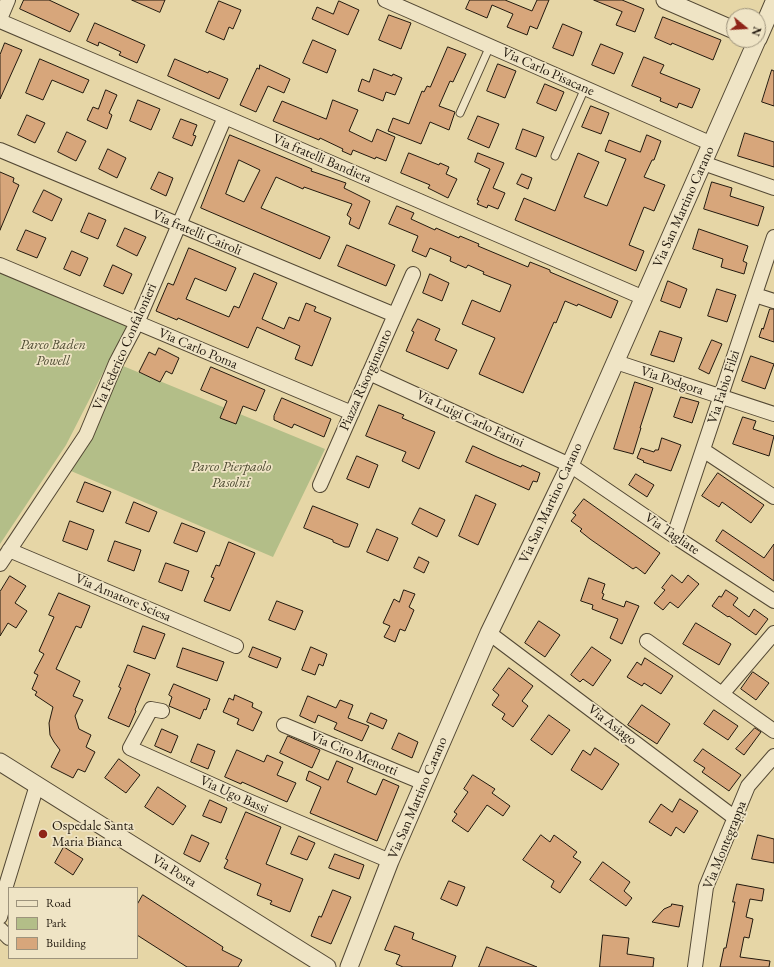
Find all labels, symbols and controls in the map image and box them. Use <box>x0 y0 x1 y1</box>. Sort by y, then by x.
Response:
north arrow <box>726 8 766 48</box>
text: N <box>748 25 764 38</box>
street label: Via Carlo Pisacane <box>499 44 597 100</box>
street label: Via fratelli Bandiera <box>270 131 374 187</box>
street label: Via San Martino Carano <box>650 144 718 270</box>
street label: Via fratelli Cairoli <box>150 207 244 259</box>
street label: Via Federico Confalonieri <box>89 281 161 413</box>
street label: Via Carlo Poma <box>156 325 240 373</box>
street label: Piazza Risorgimento <box>336 327 396 433</box>
park label: Parco Baden Powell <box>20 337 86 370</box>
street label: Via Fabio Filzi <box>704 348 744 426</box>
street label: Via Podgora <box>638 363 706 399</box>
street label: Via Luigi Carlo Farini <box>414 387 526 451</box>
street label: Via San Martino Carano <box>516 440 586 566</box>
park label: Parco Pierpaolo Pasolni <box>191 459 271 492</box>
street label: Via Tagliate <box>641 509 703 559</box>
street label: Via Amatore Sciesa <box>73 570 173 626</box>
street label: Via Asiago <box>584 701 640 749</box>
street label: Via Ciro Menotti <box>308 728 400 780</box>
street label: Via San Martino Carano <box>385 734 451 862</box>
street label: Via Ugo Bassi <box>197 772 271 818</box>
street label: Via Montegrappa <box>700 798 750 892</box>
place label: Ospedale Santa Maria Bianca <box>52 818 134 850</box>
marker: Ospedale Santa Maria Bianca <box>37 828 49 840</box>
street label: Via Posta <box>149 851 199 891</box>
legend <box>8 887 138 959</box>
text: Road <box>46 895 71 911</box>
text: Park <box>46 915 66 931</box>
text: Building <box>46 935 86 951</box>

